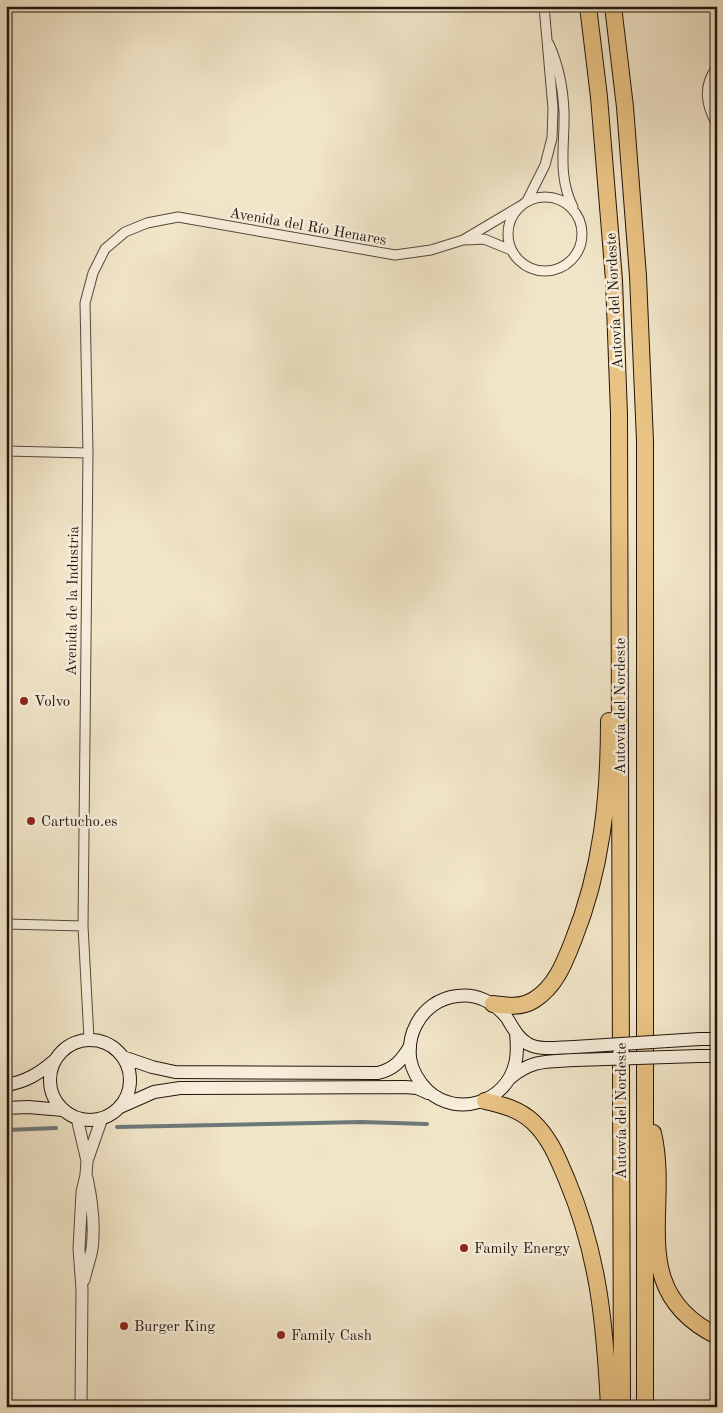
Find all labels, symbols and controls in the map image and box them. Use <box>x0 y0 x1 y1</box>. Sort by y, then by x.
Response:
street label: Avenida del Río Henares <box>228 206 388 249</box>
street label: Autovía del Nordeste <box>604 232 627 370</box>
street label: Avenida de la Industria <box>65 525 82 676</box>
street label: Autovía del Nordeste <box>614 638 629 774</box>
marker: Volvo <box>18 695 30 707</box>
place label: Volvo <box>34 695 70 710</box>
marker: Cartucho.es <box>25 815 37 827</box>
place label: Cartucho.es <box>41 815 118 830</box>
street label: Autovía del Nordeste <box>615 1043 630 1179</box>
marker: Family Energy <box>458 1242 470 1254</box>
place label: Family Energy <box>474 1242 570 1257</box>
marker: Burger King <box>118 1320 130 1332</box>
place label: Burger King <box>134 1320 215 1335</box>
marker: Family Cash <box>275 1329 287 1341</box>
place label: Family Cash <box>291 1329 372 1344</box>

